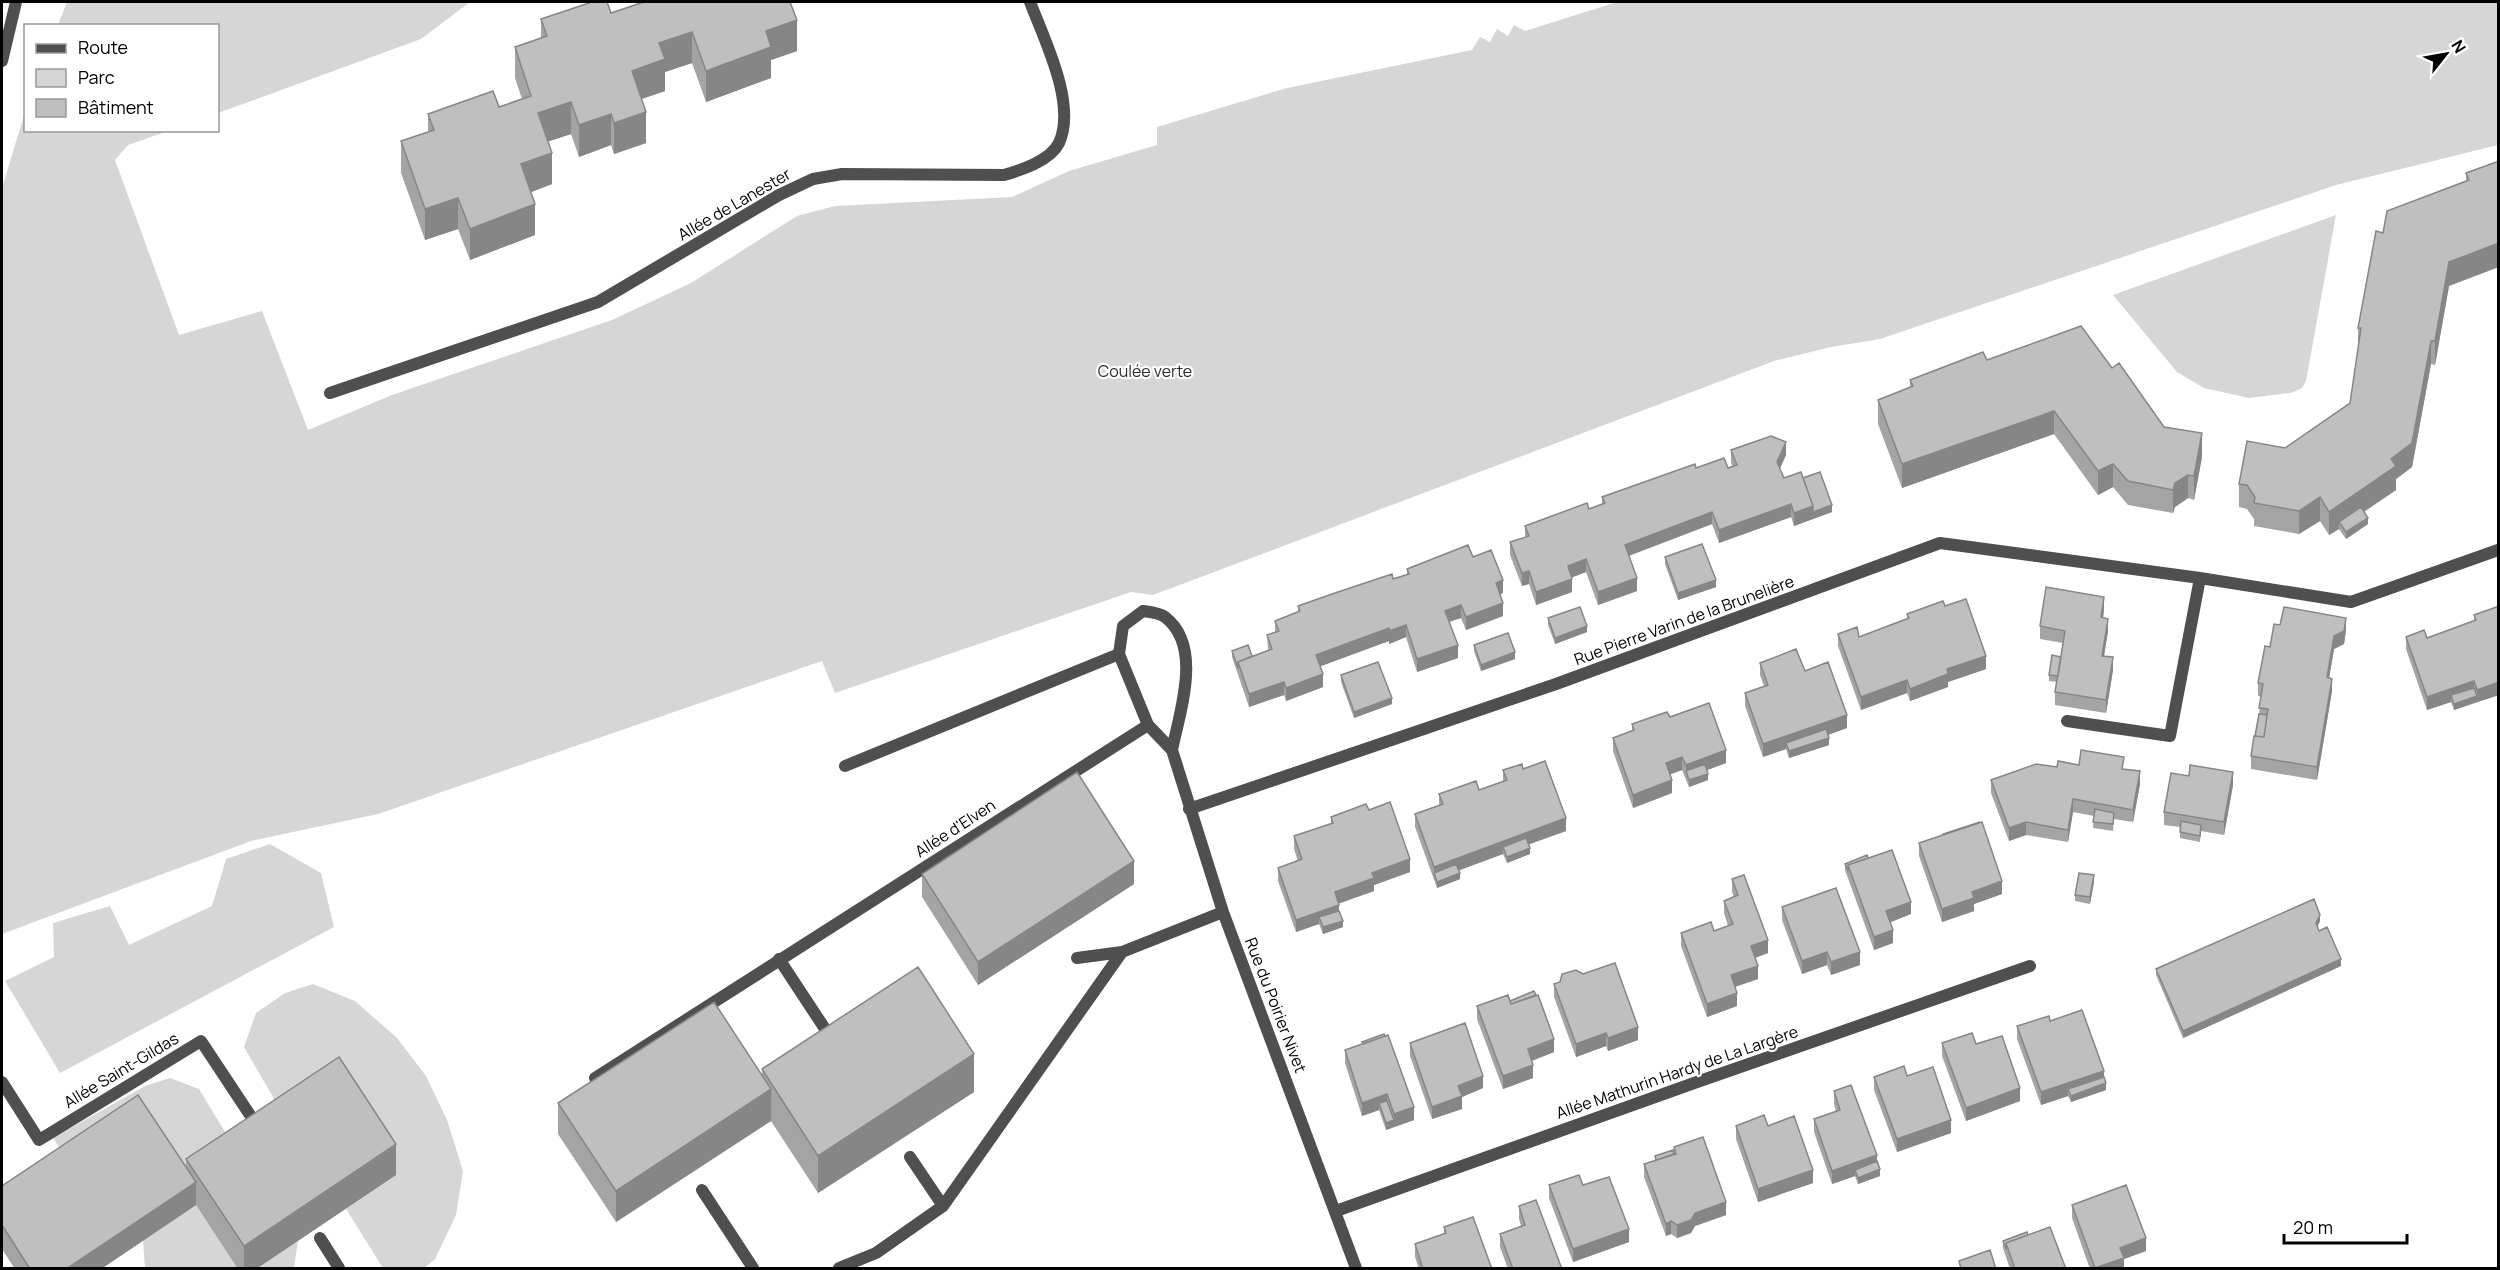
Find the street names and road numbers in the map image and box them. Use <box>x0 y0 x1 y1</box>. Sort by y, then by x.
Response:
street label: Allée de Lanester <box>674 163 795 245</box>
street label: Rue Pierre Varin de la Brunelière <box>1571 570 1797 670</box>
street label: Allée d'Elven <box>911 794 999 862</box>
street label: Rue du Poirier Nivet <box>1240 934 1312 1076</box>
street label: Allée Mathurin Hardy de La Largère <box>1553 1020 1801 1124</box>
street label: Allée Saint-Gildas <box>60 1027 182 1113</box>

